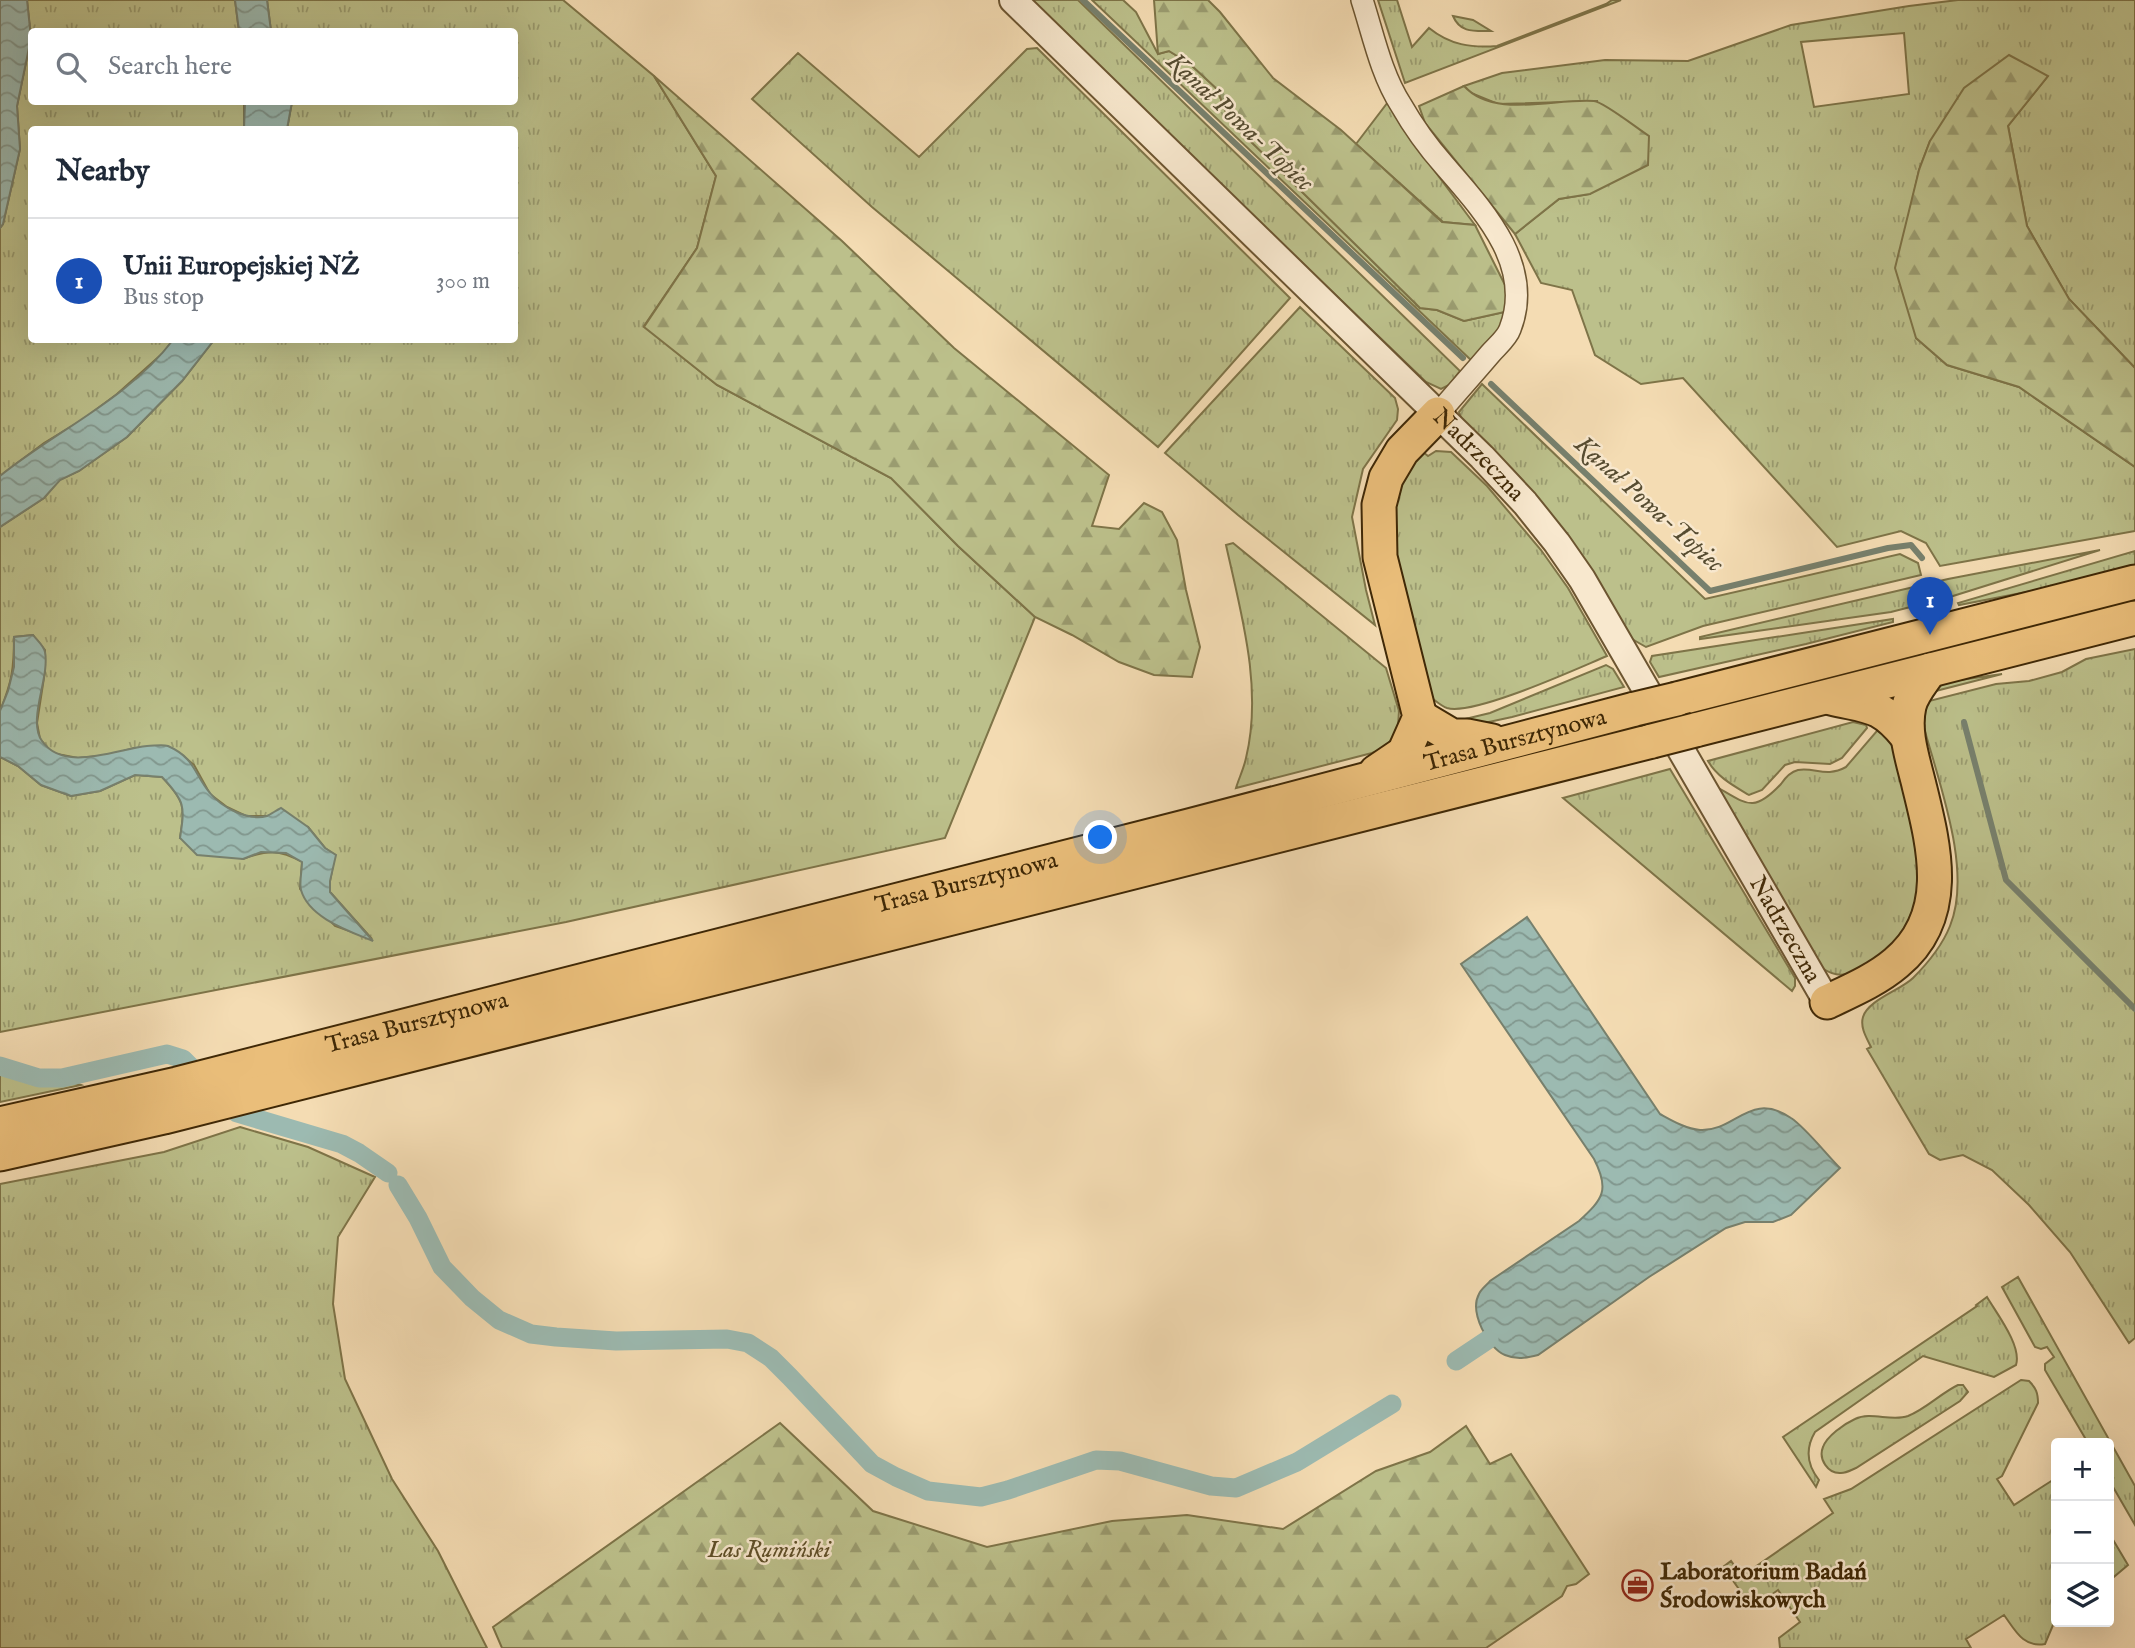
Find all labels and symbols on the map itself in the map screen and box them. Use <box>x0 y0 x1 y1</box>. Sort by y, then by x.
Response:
water label: Kanał Powa-Topiec <box>1159 44 1322 200</box>
street label: Nadrzeczna <box>1426 402 1532 509</box>
water label: Kanał Powa-Topiec <box>1567 428 1731 581</box>
pin: 1 <box>1907 577 1953 635</box>
street label: Trasa Bursztynowa <box>1421 702 1610 779</box>
your location <box>1083 820 1117 854</box>
street label: Trasa Bursztynowa <box>872 844 1061 921</box>
street label: Nadrzeczna <box>1742 870 1829 989</box>
street label: Trasa Bursztynowa <box>322 985 512 1061</box>
park label: Las Rumiński <box>706 1535 833 1566</box>
place label: Laboratorium Badań Środowiskowych <box>1660 1557 1867 1616</box>
office icon: Laboratorium Badań Środowiskowych <box>1620 1569 1654 1603</box>

